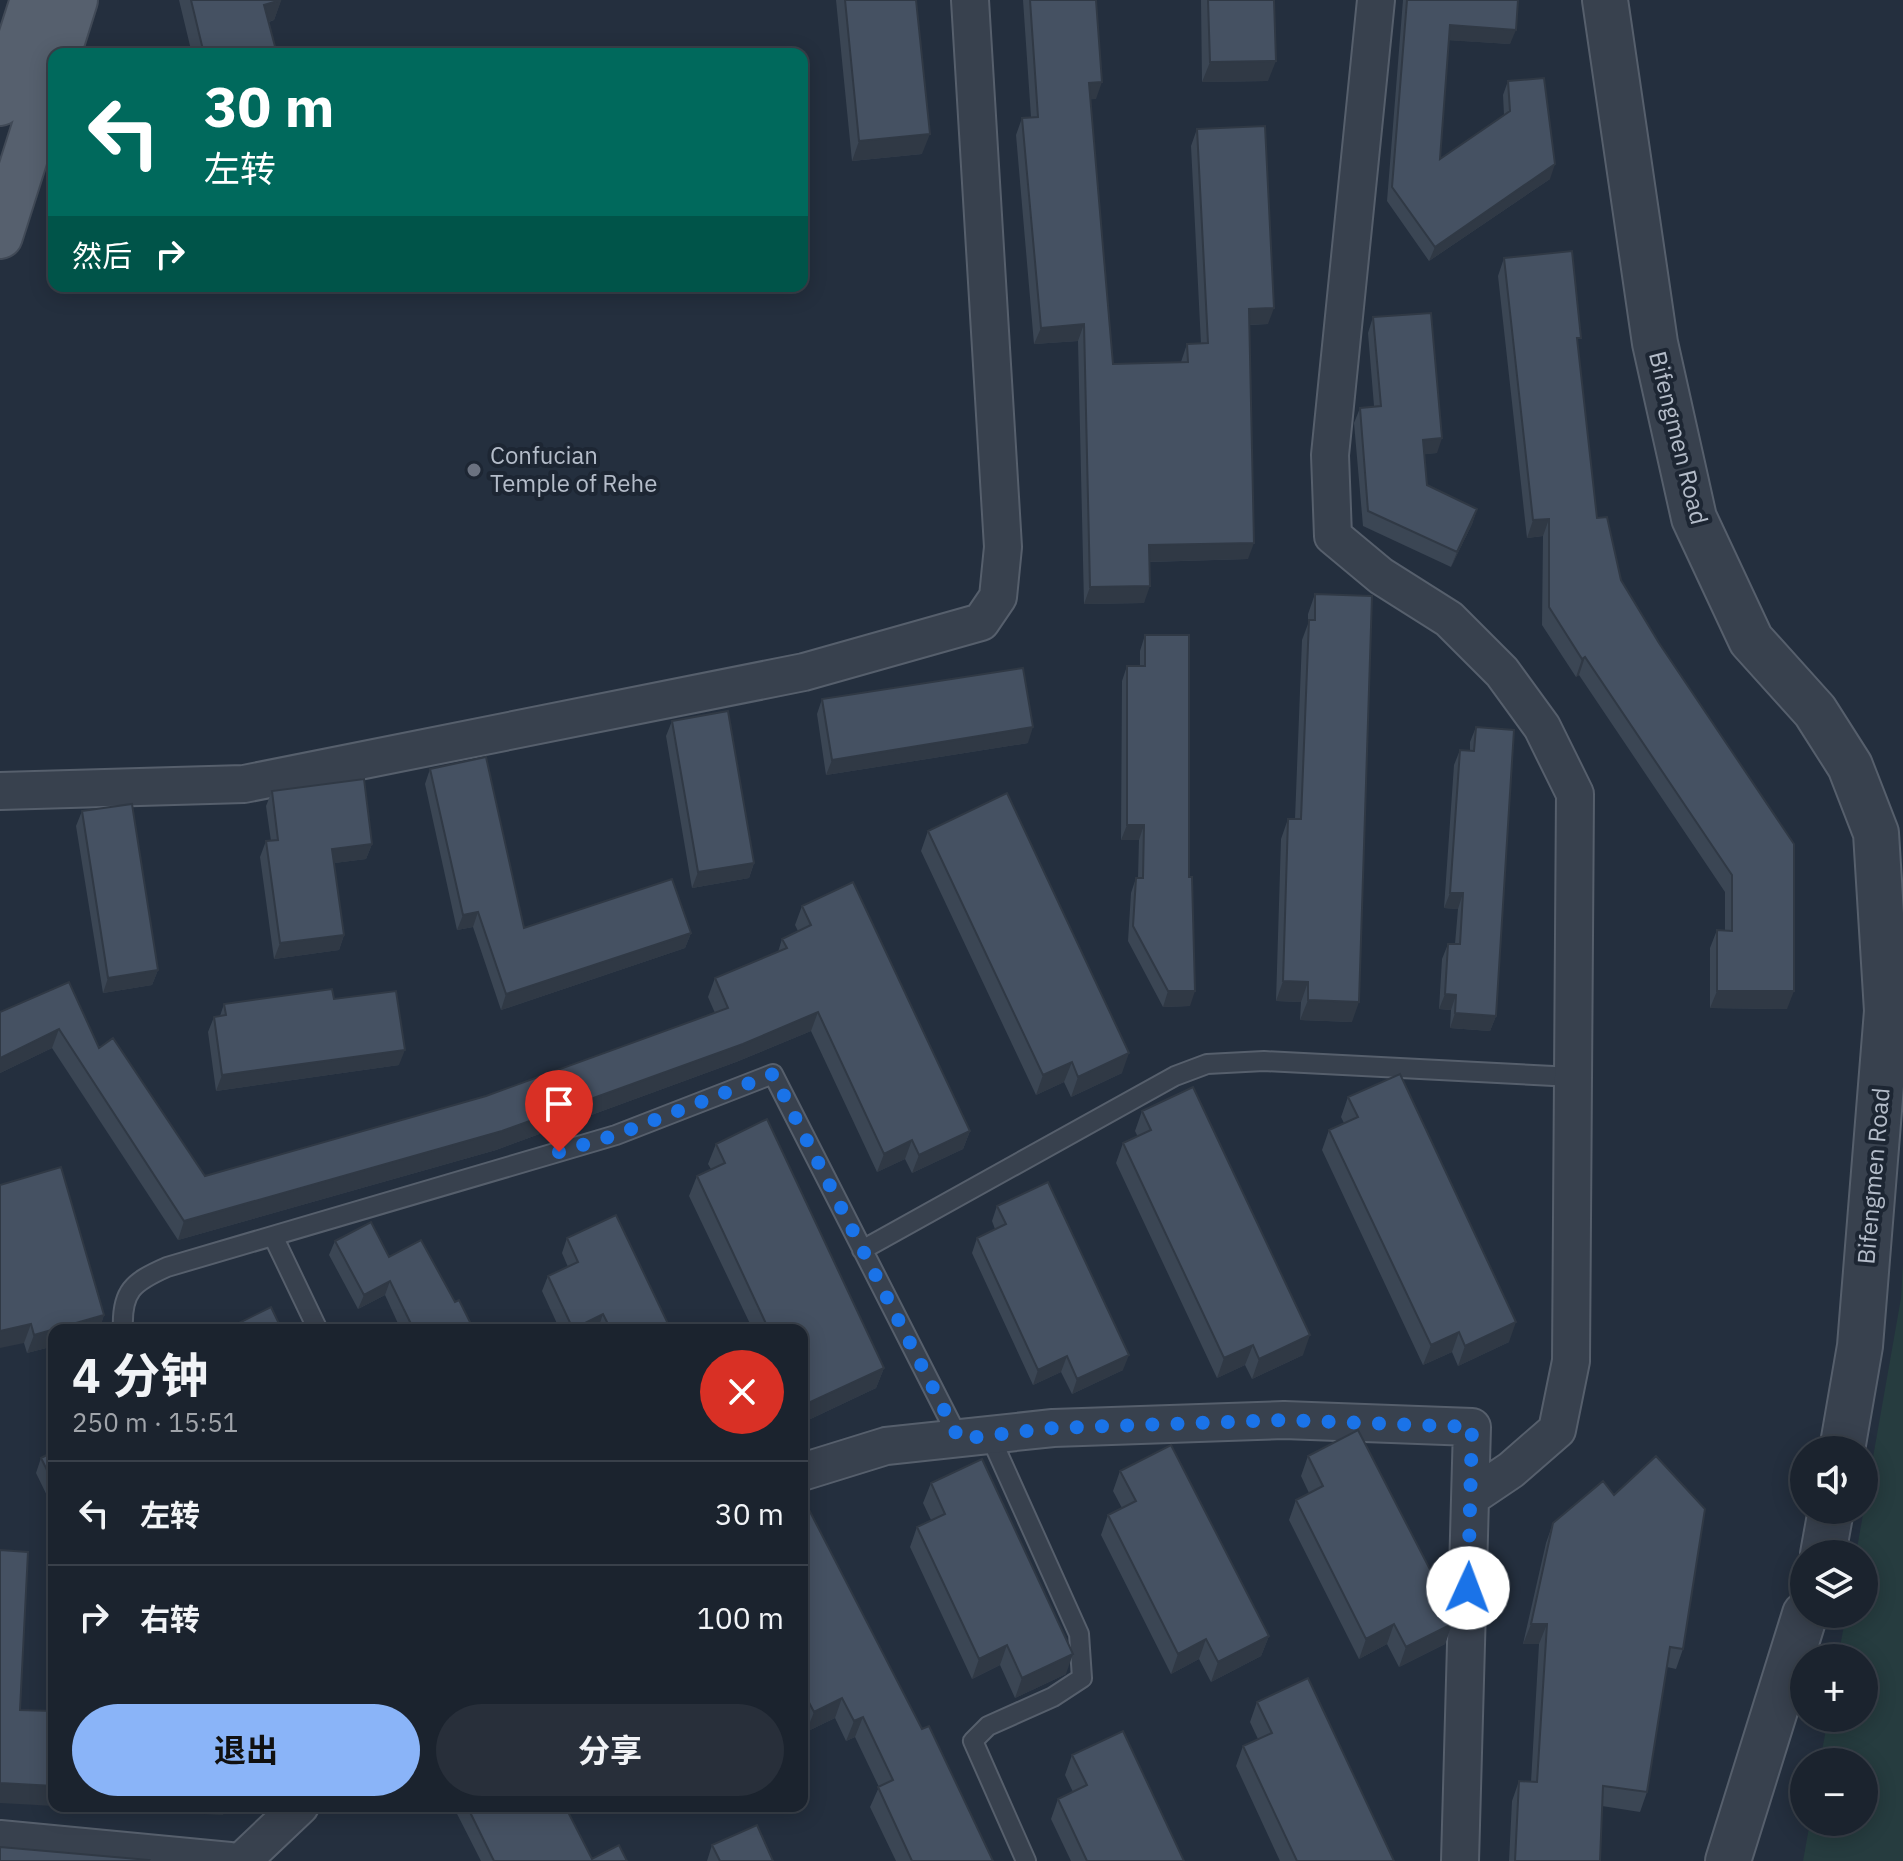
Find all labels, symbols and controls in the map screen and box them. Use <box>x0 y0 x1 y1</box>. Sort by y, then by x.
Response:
text: 30 m <box>204 70 334 142</box>
icon: left <box>72 80 176 184</box>
text: 左转 <box>204 145 276 192</box>
icon: right <box>148 232 192 276</box>
text: 然后 <box>72 236 132 275</box>
street label: Bifengmen Road <box>1642 348 1716 528</box>
place label: Confucian Temple of Rehe <box>490 439 657 499</box>
marker: Confucian Temple of Rehe <box>465 461 483 479</box>
pin <box>525 1070 593 1152</box>
icon: arrive <box>537 1082 581 1126</box>
street label: Bifengmen Road <box>1849 1086 1897 1266</box>
text: 4 分钟 <box>72 1344 208 1406</box>
button: close <box>700 1350 784 1434</box>
text: 250 m · 15:51 <box>72 1405 238 1439</box>
map controls <box>1790 1436 1878 1836</box>
button: sound <box>1790 1436 1878 1524</box>
icon: left <box>72 1491 116 1535</box>
text: 30 m <box>715 1494 784 1533</box>
text: 左转 <box>140 1495 200 1534</box>
button: layers <box>1790 1540 1878 1628</box>
position arrow <box>1426 1546 1510 1630</box>
icon: right <box>72 1595 116 1639</box>
text: 100 m <box>697 1598 784 1637</box>
text: 右转 <box>140 1599 200 1638</box>
button: + <box>1790 1644 1878 1732</box>
button: 退出 <box>72 1704 420 1796</box>
button: 分享 <box>436 1704 784 1796</box>
button: − <box>1790 1748 1878 1836</box>

